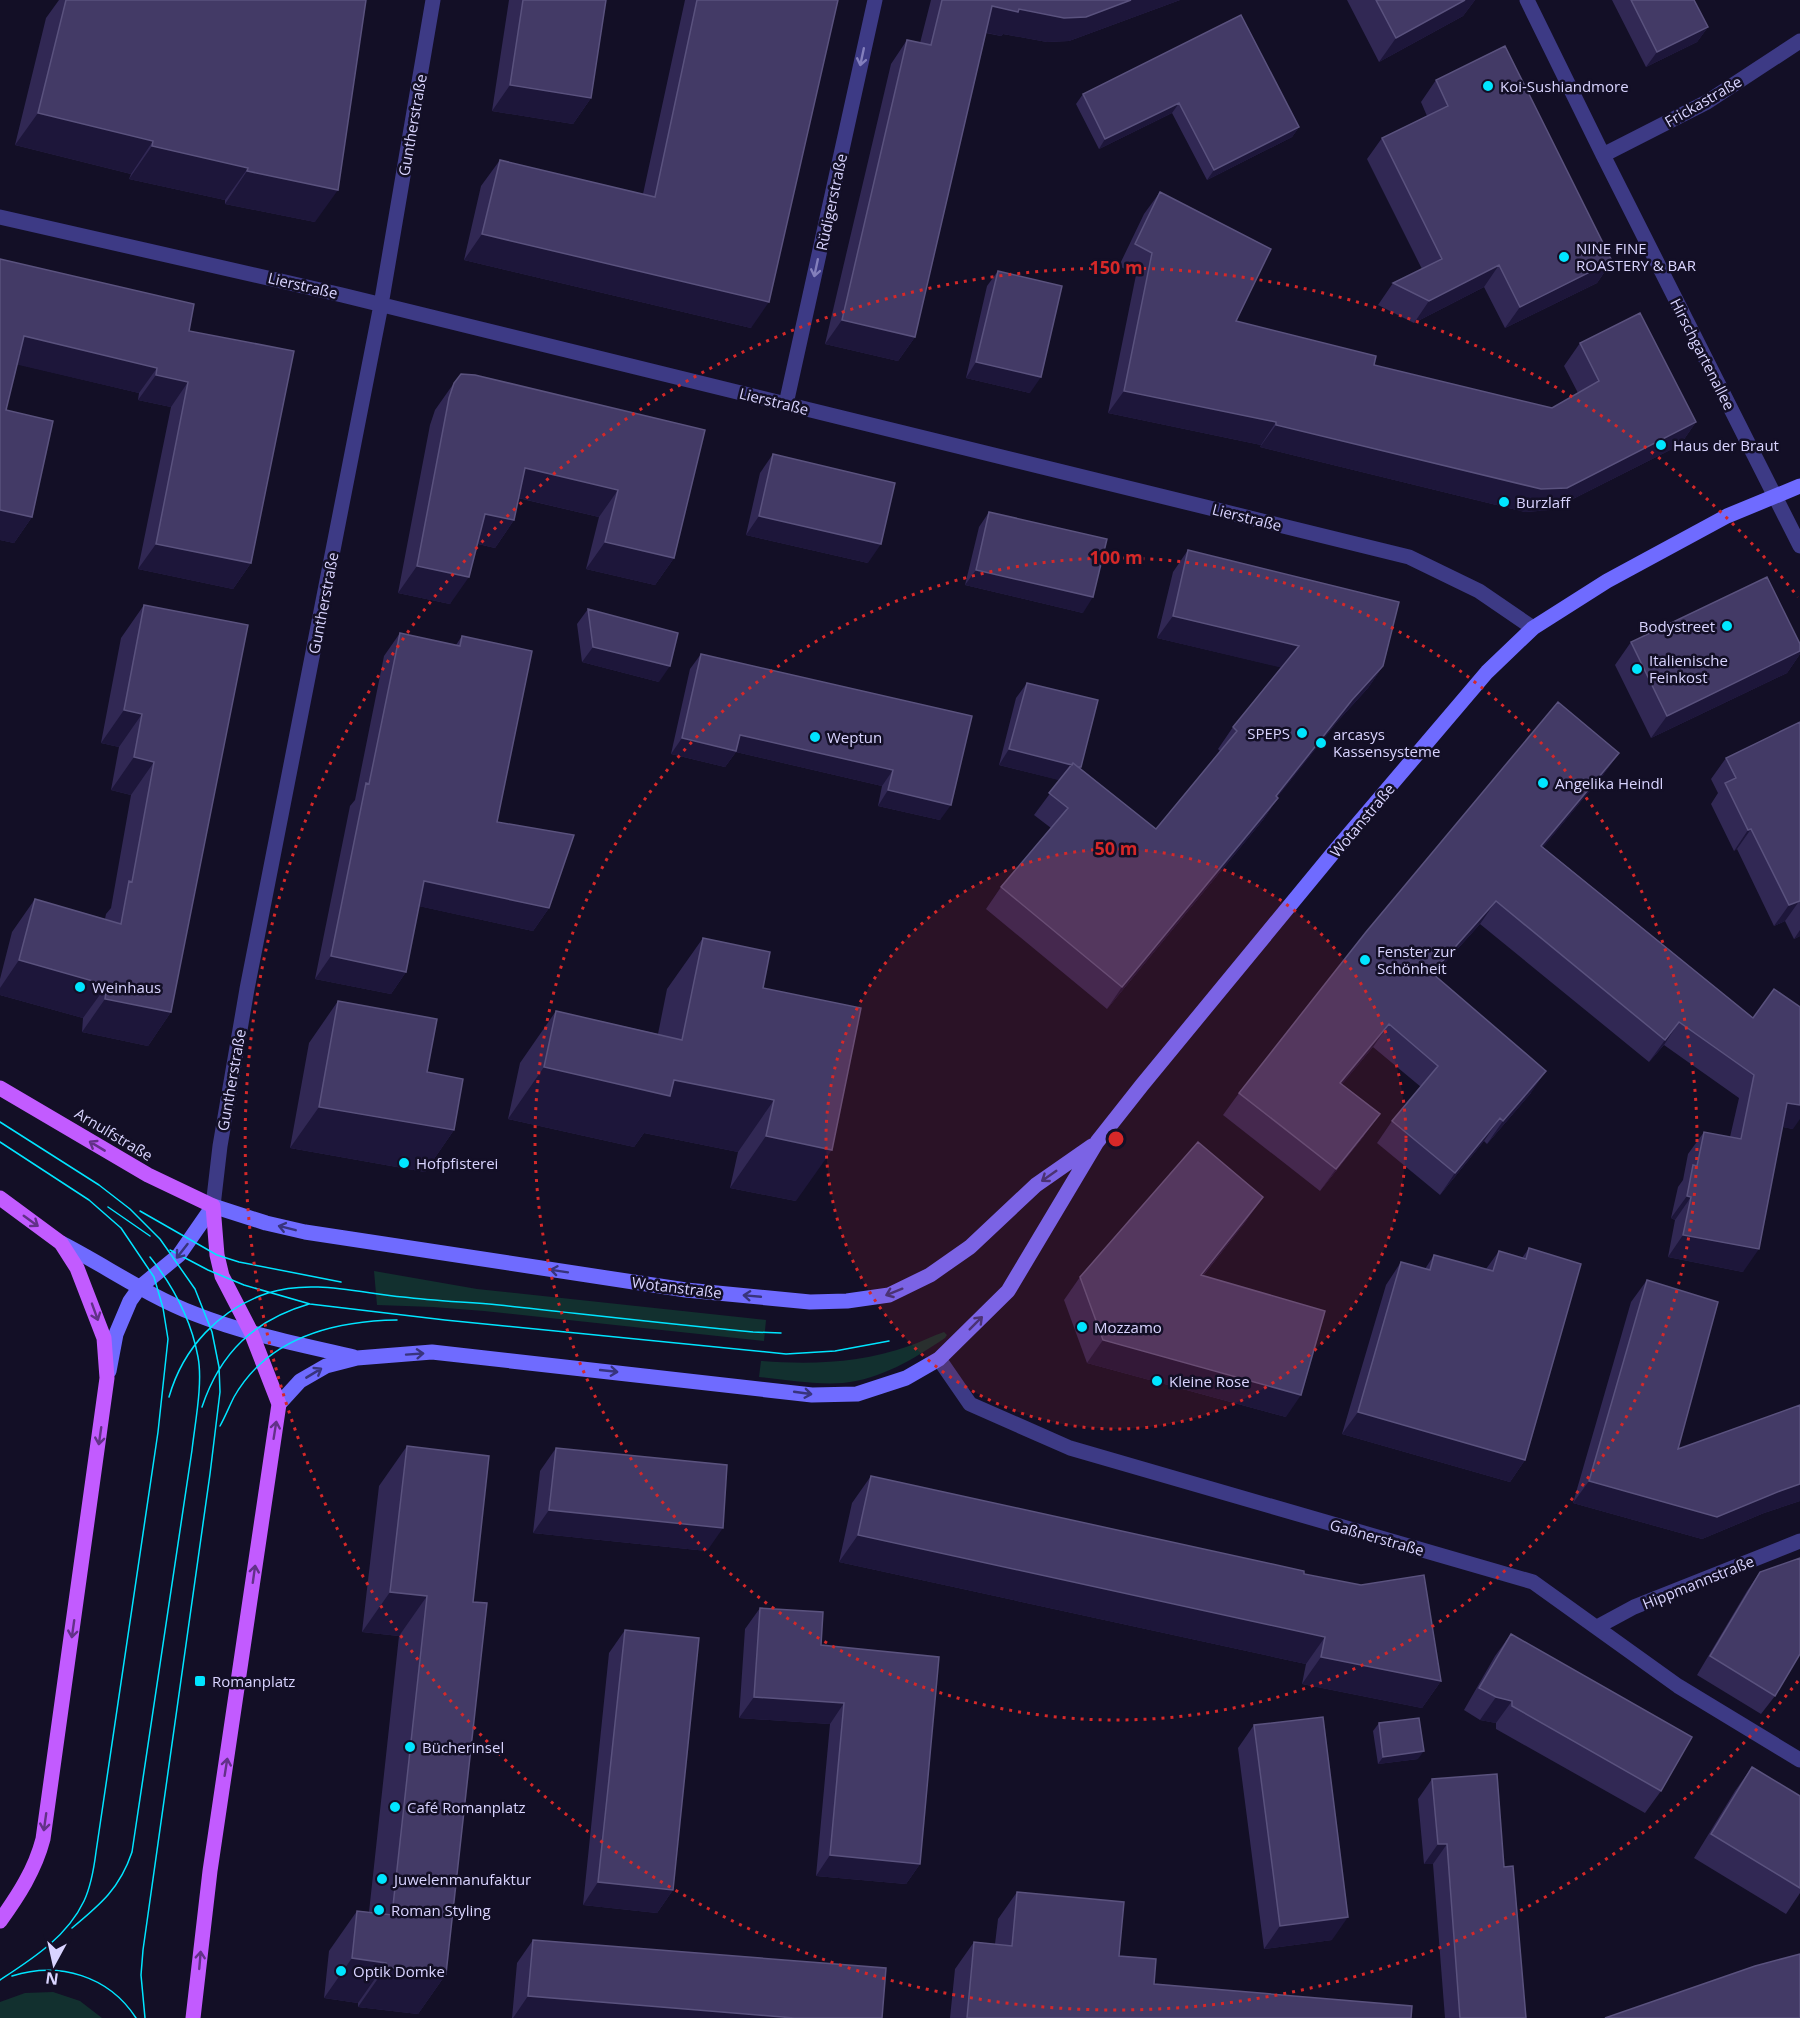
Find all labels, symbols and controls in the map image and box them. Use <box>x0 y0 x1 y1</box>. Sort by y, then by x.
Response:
one-way arrow <box>856 47 867 66</box>
street label: Frickastraße <box>1661 71 1745 131</box>
street label: Guntherstraße <box>393 72 431 178</box>
place label: Koi-Sushiandmore <box>1500 76 1629 96</box>
marker: Koi-Sushiandmore <box>1481 79 1495 93</box>
street label: Rüdigerstraße <box>811 152 851 252</box>
place label: NINE FINE ROASTERY & BAR <box>1576 238 1697 275</box>
marker: NINE FINE ROASTERY & BAR <box>1557 250 1571 264</box>
text: 150 m <box>1089 255 1143 279</box>
one-way arrow <box>810 258 821 277</box>
street label: Lierstraße <box>266 267 340 303</box>
street label: Hirschgartenallee <box>1666 295 1740 413</box>
street label: Lierstraße <box>737 383 811 419</box>
place label: Haus der Braut <box>1673 435 1779 455</box>
marker: Haus der Braut <box>1654 438 1668 452</box>
place label: Burzlaff <box>1516 492 1571 512</box>
marker: Burzlaff <box>1497 495 1511 509</box>
street label: Lierstraße <box>1210 499 1284 535</box>
text: 100 m <box>1089 545 1143 569</box>
street label: Guntherstraße <box>303 550 343 656</box>
place label: Bodystreet <box>1639 616 1715 636</box>
marker: Bodystreet <box>1720 619 1734 633</box>
place label: Italienische Feinkost <box>1649 650 1728 687</box>
marker: Italienische Feinkost <box>1630 662 1644 676</box>
place label: SPEPS <box>1247 723 1290 743</box>
place label: arcasys Kassensysteme <box>1333 724 1440 761</box>
marker: SPEPS <box>1295 726 1309 740</box>
place label: Weptun <box>827 727 882 747</box>
marker: Weptun <box>808 730 822 744</box>
marker: arcasys Kassensysteme <box>1314 736 1328 750</box>
place label: Angelika Heindl <box>1555 773 1663 793</box>
marker: Angelika Heindl <box>1536 776 1550 790</box>
street label: Wotanstraße <box>1325 779 1399 861</box>
text: 50 m <box>1095 836 1137 860</box>
place label: Fenster zur Schönheit <box>1377 941 1456 978</box>
marker: Fenster zur Schönheit <box>1358 953 1372 967</box>
place label: Weinhaus <box>92 977 161 997</box>
marker: Weinhaus <box>73 980 87 994</box>
street label: Guntherstraße <box>212 1027 250 1133</box>
street label: Arnulfstraße <box>71 1103 157 1165</box>
centre of rings <box>1106 1129 1126 1149</box>
one-way arrow <box>89 1139 106 1151</box>
place label: Hofpfisterei <box>416 1153 498 1173</box>
marker: Hofpfisterei <box>397 1156 411 1170</box>
one-way arrow <box>1040 1169 1057 1182</box>
one-way arrow <box>22 1214 38 1227</box>
one-way arrow <box>278 1221 297 1233</box>
one-way arrow <box>175 1243 188 1259</box>
one-way arrow <box>550 1265 569 1276</box>
street label: Wotanstraße <box>631 1272 723 1302</box>
one-way arrow <box>886 1287 904 1298</box>
one-way arrow <box>743 1290 763 1301</box>
one-way arrow <box>90 1302 101 1320</box>
one-way arrow <box>968 1316 983 1331</box>
place label: Mozzamo <box>1094 1317 1162 1337</box>
marker: Mozzamo <box>1075 1320 1089 1334</box>
one-way arrow <box>405 1348 425 1359</box>
one-way arrow <box>599 1366 619 1377</box>
one-way arrow <box>305 1367 322 1379</box>
place label: Kleine Rose <box>1169 1371 1250 1391</box>
marker: Kleine Rose <box>1150 1374 1164 1388</box>
one-way arrow <box>793 1388 812 1399</box>
one-way arrow <box>270 1421 281 1440</box>
one-way arrow <box>94 1426 105 1446</box>
street label: Gaßnerstraße <box>1328 1514 1426 1560</box>
street label: Hippmannstraße <box>1639 1551 1757 1613</box>
one-way arrow <box>248 1564 259 1584</box>
one-way arrow <box>67 1619 78 1639</box>
place label: Romanplatz <box>212 1671 295 1691</box>
marker: Romanplatz <box>193 1674 207 1688</box>
place label: Bücherinsel <box>422 1737 504 1757</box>
marker: Bücherinsel <box>403 1740 417 1754</box>
one-way arrow <box>220 1757 231 1777</box>
place label: Café Romanplatz <box>407 1797 526 1817</box>
marker: Café Romanplatz <box>388 1800 402 1814</box>
one-way arrow <box>40 1812 51 1832</box>
place label: Juwelenmanufaktur <box>392 1869 531 1889</box>
marker: Juwelenmanufaktur <box>375 1872 389 1886</box>
place label: Roman Styling <box>391 1900 491 1920</box>
marker: Roman Styling <box>372 1903 386 1917</box>
north arrow <box>24 1934 84 1994</box>
one-way arrow <box>195 1950 206 1970</box>
place label: Optik Domke <box>353 1961 445 1981</box>
marker: Optik Domke <box>334 1964 348 1978</box>
text: N <box>44 1967 60 1991</box>

